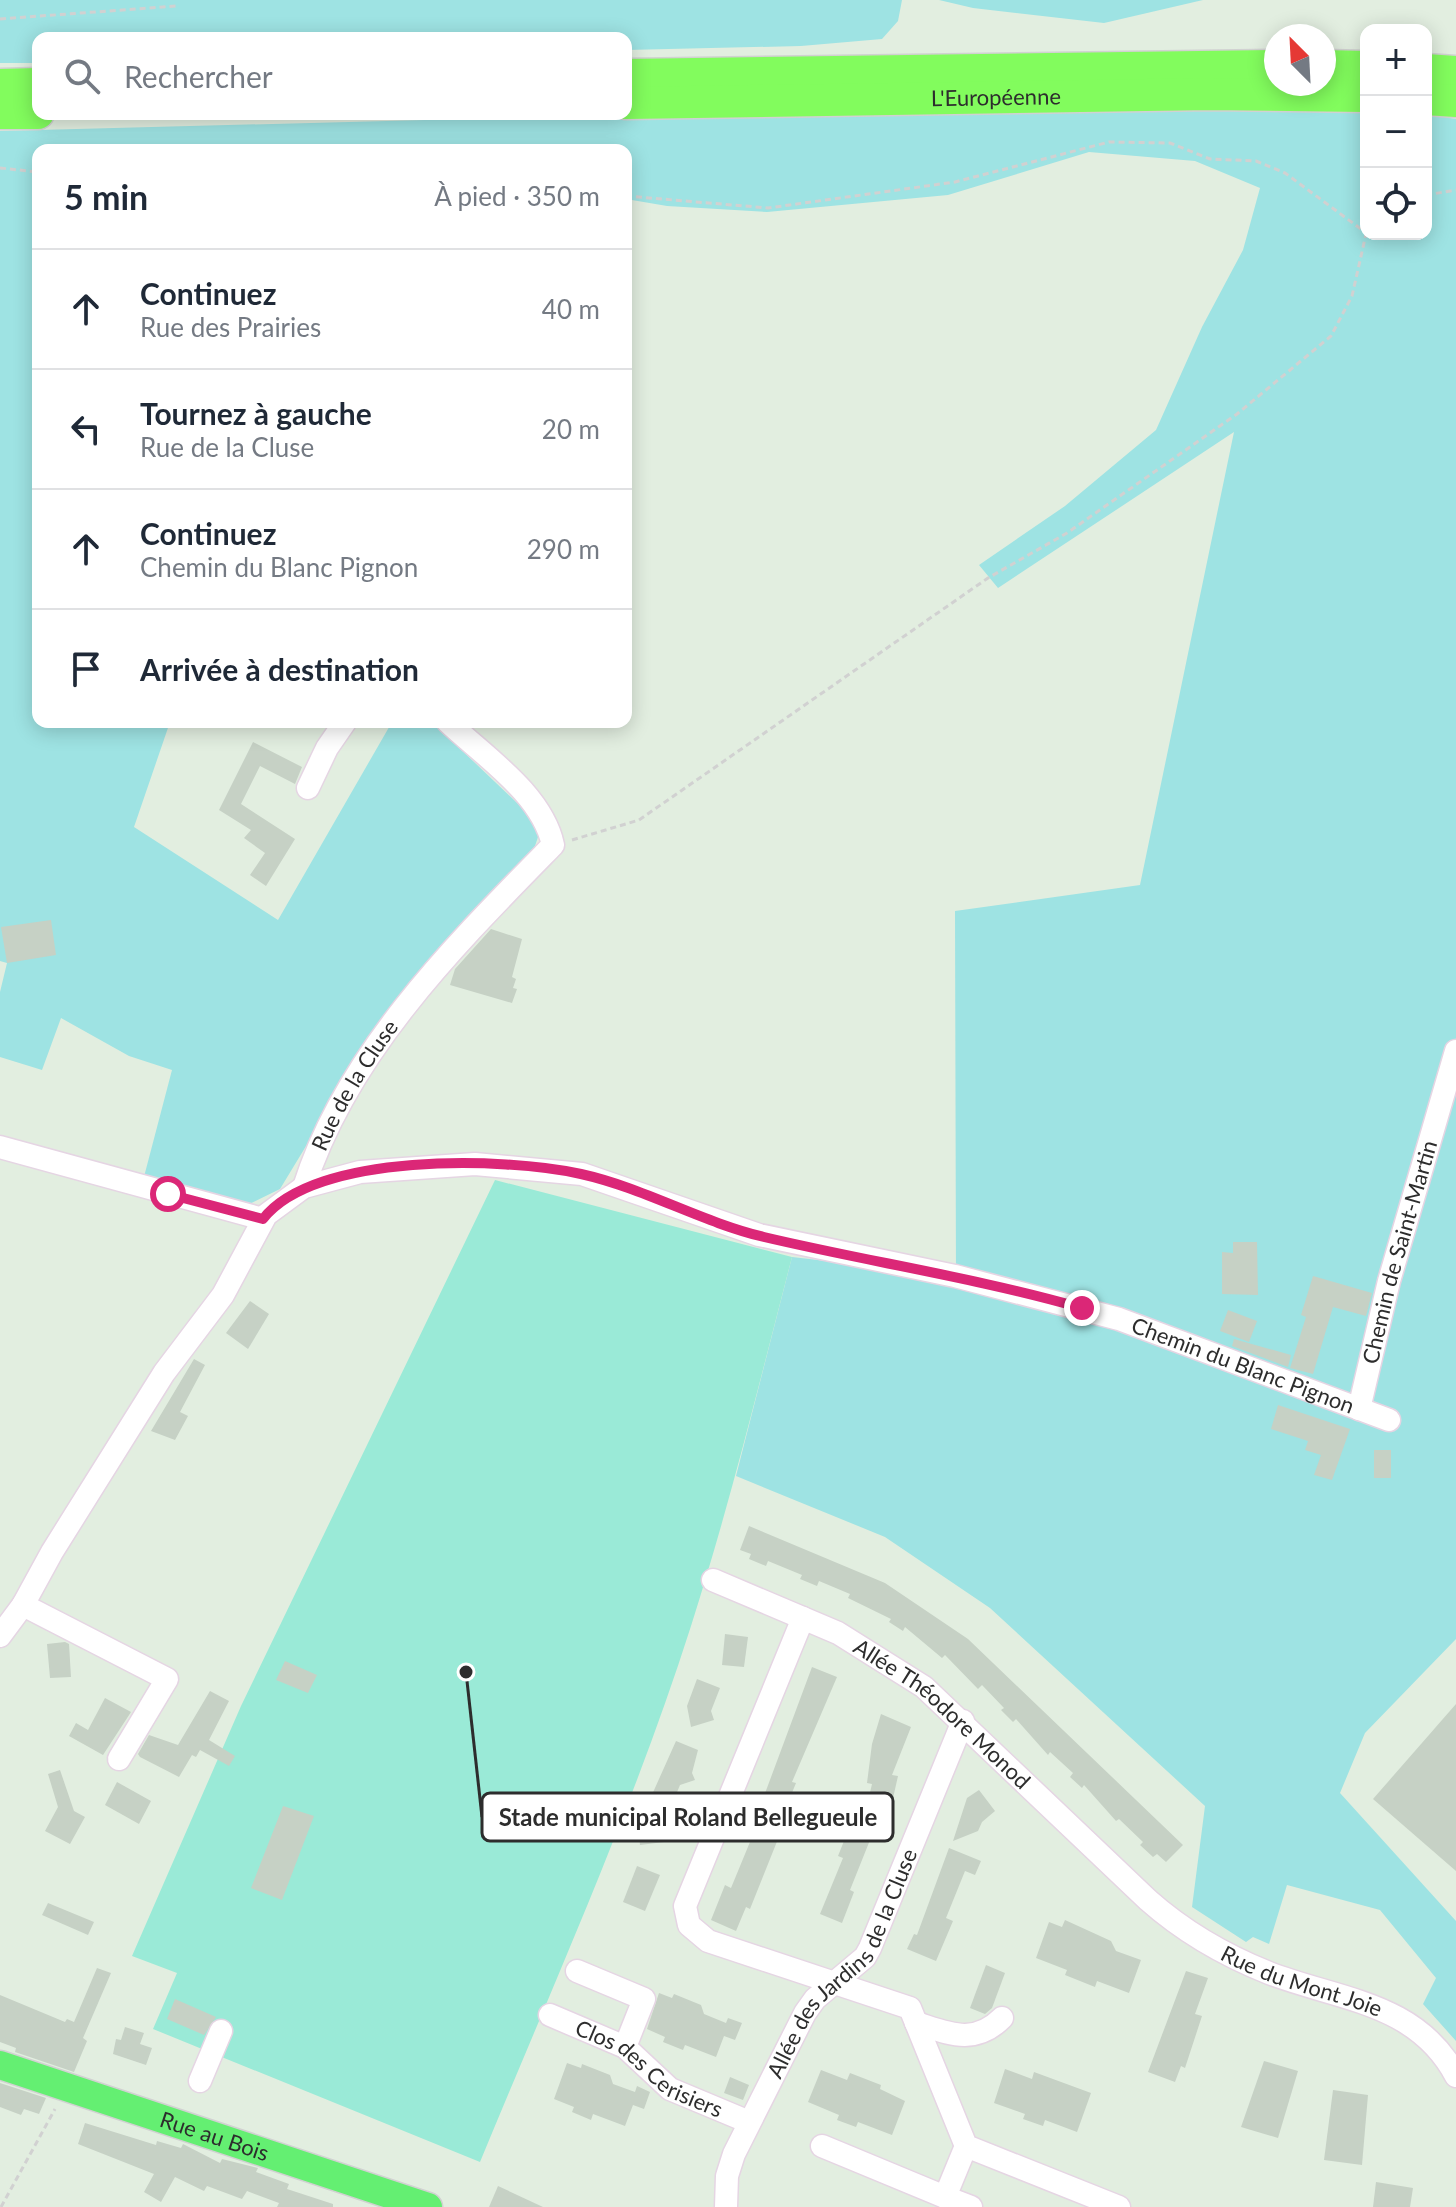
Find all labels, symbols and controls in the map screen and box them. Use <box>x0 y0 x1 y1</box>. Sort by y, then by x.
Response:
north arrow <box>1264 24 1336 96</box>
map controls <box>1360 24 1432 240</box>
button: + <box>1360 24 1432 96</box>
search box <box>32 32 632 120</box>
icon: search <box>60 54 104 98</box>
text: Rechercher <box>124 58 273 94</box>
street label: L'Européenne <box>931 82 1061 111</box>
button: − <box>1360 96 1432 168</box>
button: locate <box>1360 168 1432 240</box>
text: 5 min <box>64 176 148 217</box>
text: À pied · 350 m <box>434 180 600 212</box>
text: Continuez <box>140 275 276 311</box>
icon: ahead <box>64 287 108 331</box>
text: 40 m <box>542 293 600 325</box>
text: Rue des Prairies <box>140 311 321 343</box>
text: Tournez à gauche <box>140 395 372 431</box>
icon: left <box>64 407 108 451</box>
text: 20 m <box>542 413 600 445</box>
text: Rue de la Cluse <box>140 431 314 463</box>
text: Continuez <box>140 515 276 551</box>
icon: ahead <box>64 527 108 571</box>
text: 290 m <box>527 533 600 565</box>
text: Chemin du Blanc Pignon <box>140 551 418 583</box>
icon: arrive <box>64 647 108 691</box>
text: Arrivée à destination <box>140 651 419 687</box>
street label: Rue de la Cluse <box>305 1014 403 1154</box>
street label: Chemin de Saint-Martin <box>1356 1137 1442 1367</box>
route start <box>150 1176 186 1212</box>
route end <box>1064 1290 1100 1326</box>
street label: Chemin du Blanc Pignon <box>1128 1311 1358 1419</box>
street label: Allée Théodore Monod <box>849 1632 1036 1794</box>
callout: Stade municipal Roland Bellegueule <box>482 1793 893 1841</box>
text: Stade municipal Roland Bellegueule <box>499 1802 878 1831</box>
street label: Allée des Jardins de la Cluse <box>761 1844 922 2082</box>
street label: Rue du Mont Joie <box>1217 1939 1386 2022</box>
street label: Clos des Cerisiers <box>572 2014 727 2123</box>
street label: Rue au Bois <box>157 2105 273 2166</box>

